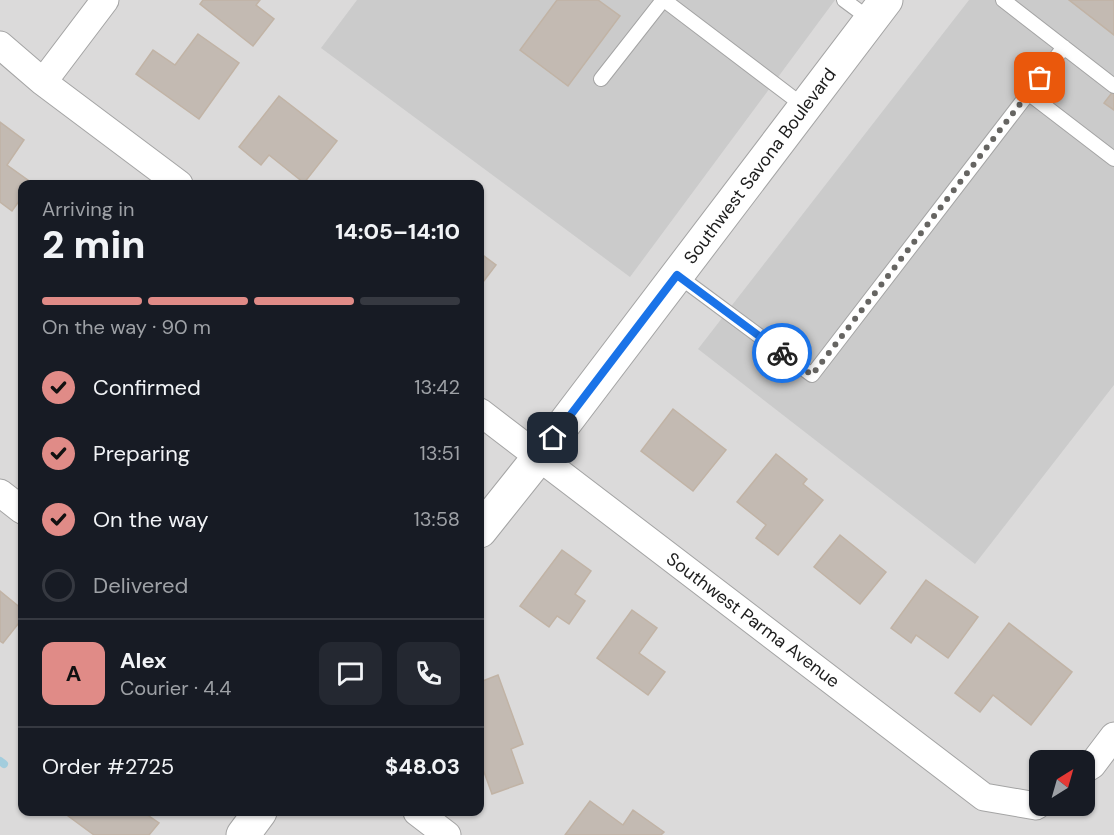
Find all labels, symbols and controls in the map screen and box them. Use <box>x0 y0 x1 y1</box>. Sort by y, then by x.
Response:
pin <box>1014 52 1065 103</box>
icon: bag <box>1023 61 1056 94</box>
street label: Southwest Savona Boulevard <box>678 63 842 269</box>
text: Arriving in <box>42 196 134 222</box>
text: 14:05–14:10 <box>335 217 460 246</box>
text: 2 min <box>42 219 146 270</box>
text: On the way · 90 m <box>42 314 211 340</box>
courier <box>752 323 812 383</box>
icon: bike <box>766 337 799 370</box>
icon: check <box>42 371 75 404</box>
text: Confirmed <box>93 373 201 402</box>
text: 13:42 <box>414 374 460 400</box>
pin <box>527 412 578 463</box>
icon: home <box>536 421 569 454</box>
icon: check <box>42 437 75 470</box>
text: Preparing <box>93 439 190 468</box>
text: 13:51 <box>419 440 460 466</box>
icon: check <box>42 503 75 536</box>
text: On the way <box>93 505 208 534</box>
text: 13:58 <box>414 506 460 532</box>
street label: Southwest Parma Avenue <box>661 547 845 693</box>
text: Delivered <box>93 571 188 600</box>
button: chat <box>319 642 382 705</box>
button: phone <box>397 642 460 705</box>
text: Alex <box>120 646 167 675</box>
text: A <box>66 659 81 688</box>
text: Courier · 4.4 <box>120 675 231 701</box>
north arrow <box>1029 750 1095 816</box>
map controls <box>1029 750 1095 816</box>
text: Order #2725 <box>42 752 174 781</box>
text: $48.03 <box>385 752 460 781</box>

